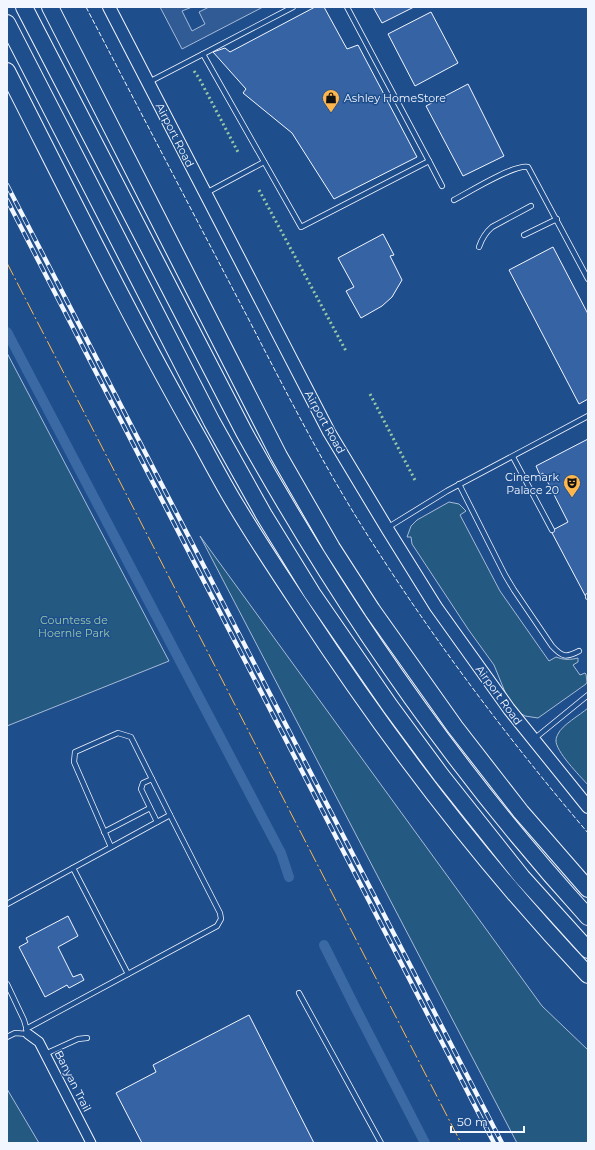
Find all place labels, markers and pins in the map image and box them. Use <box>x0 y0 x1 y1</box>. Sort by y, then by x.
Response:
shop icon: Ashley HomeStore <box>321 88 341 113</box>
place label: Ashley HomeStore <box>344 91 446 105</box>
place label: Cinemark Palace 20 <box>505 470 559 497</box>
theatre icon: Cinemark Palace 20 <box>562 473 582 498</box>

